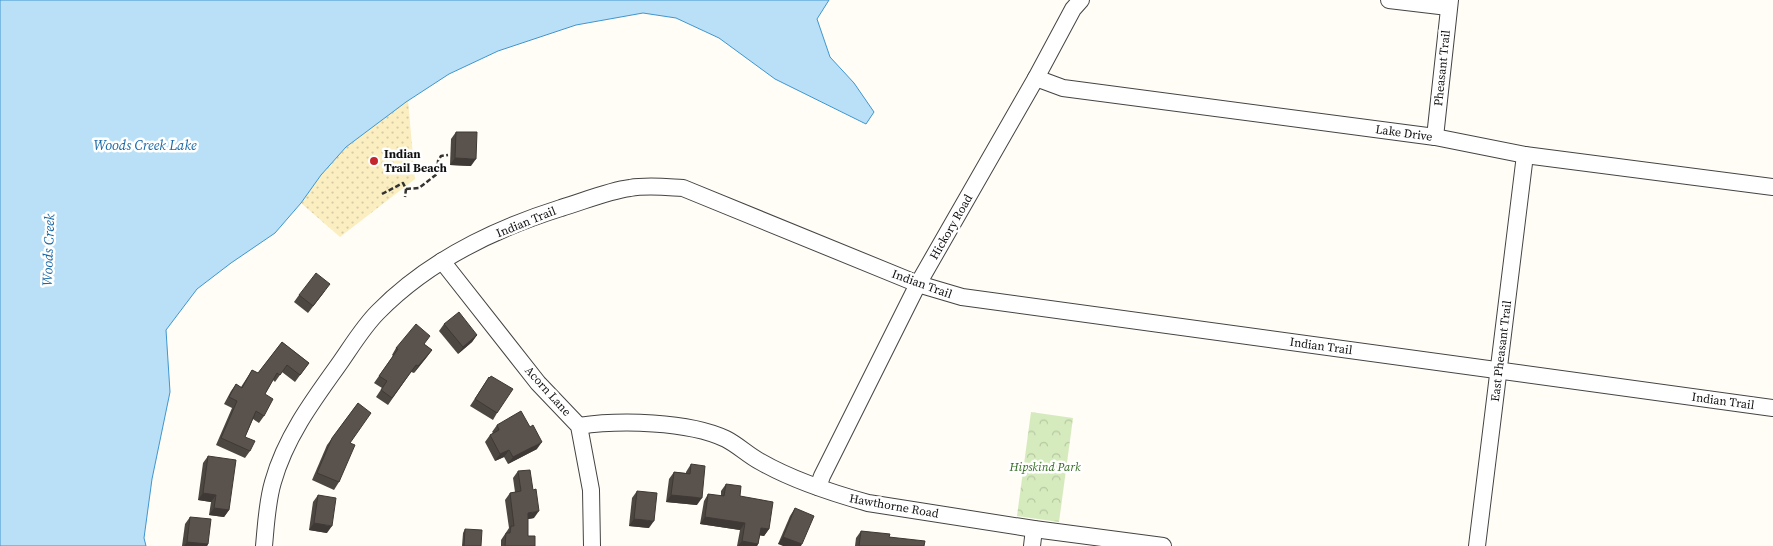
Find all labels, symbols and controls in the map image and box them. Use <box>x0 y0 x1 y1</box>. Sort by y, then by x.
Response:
street label: Pheasant Trail <box>1430 29 1454 107</box>
street label: Lake Drive <box>1374 121 1434 145</box>
water label: Woods Creek Lake <box>93 135 197 155</box>
place label: Indian Trail Beach <box>384 146 447 176</box>
marker: Indian Trail Beach <box>368 155 380 167</box>
street label: Hickory Road <box>926 191 976 263</box>
street label: Indian Trail <box>494 203 559 241</box>
water label: Woods Creek <box>37 213 59 287</box>
street label: Indian Trail <box>890 266 955 302</box>
street label: East Pheasant Trail <box>1487 299 1515 402</box>
street label: Indian Trail <box>1289 334 1354 358</box>
street label: Acorn Lane <box>521 363 575 419</box>
street label: Indian Trail <box>1691 389 1756 413</box>
park label: Hipskind Park <box>1008 459 1081 475</box>
street label: Hawthorne Road <box>848 490 940 522</box>

